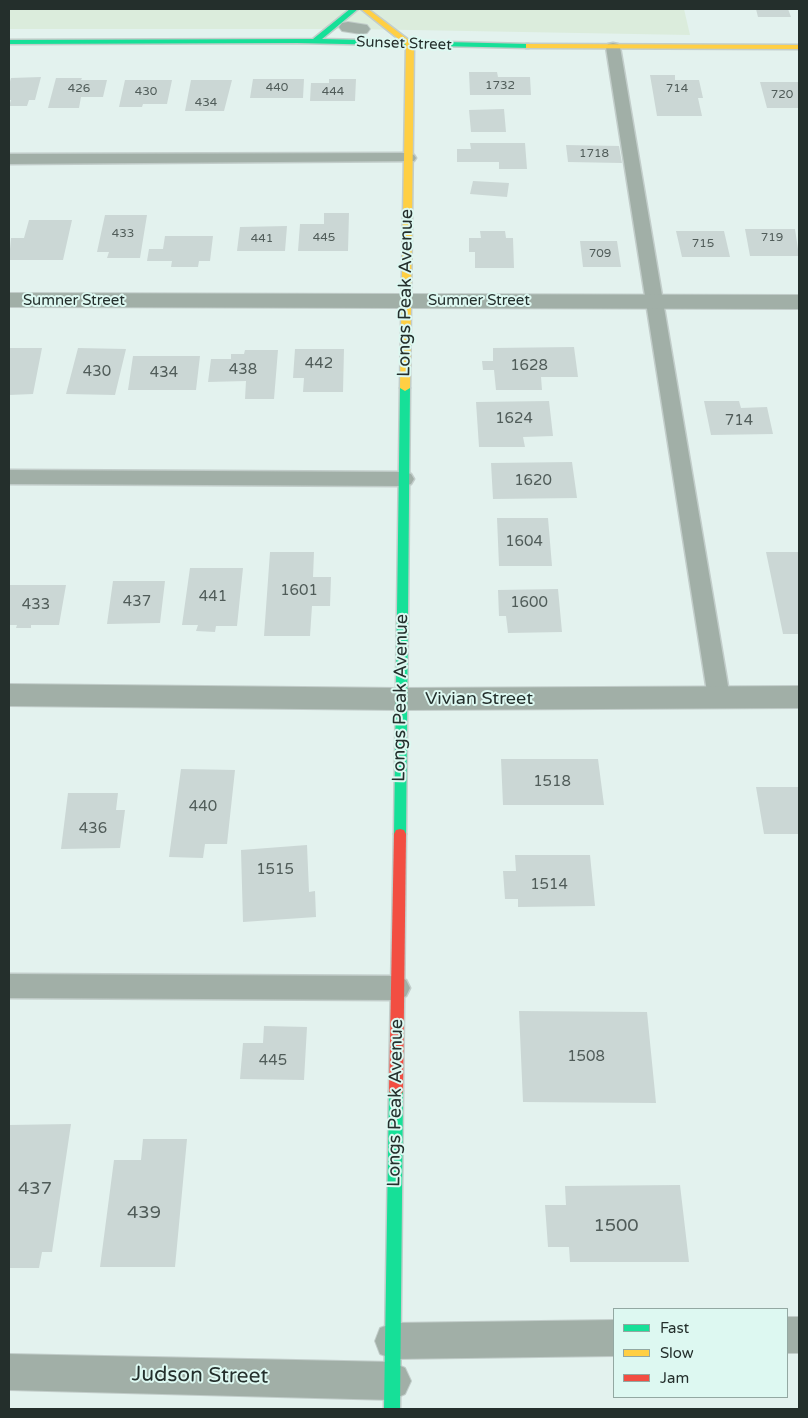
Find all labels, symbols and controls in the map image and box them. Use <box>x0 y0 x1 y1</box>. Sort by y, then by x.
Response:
street label: Sunset Street <box>356 33 452 55</box>
house number: 1732 <box>485 79 515 93</box>
house number: 440 <box>266 81 288 95</box>
house number: 426 <box>68 82 90 96</box>
house number: 714 <box>666 82 688 96</box>
house number: 430 <box>135 85 157 99</box>
house number: 444 <box>322 85 344 99</box>
house number: 720 <box>771 88 793 102</box>
house number: 434 <box>195 96 217 110</box>
house number: 1718 <box>579 147 609 161</box>
street label: Longs Peak Avenue <box>394 209 418 377</box>
house number: 433 <box>112 227 134 241</box>
house number: 445 <box>313 231 335 245</box>
house number: 719 <box>761 231 783 245</box>
house number: 441 <box>251 232 273 246</box>
house number: 715 <box>692 237 714 251</box>
house number: 709 <box>589 247 611 261</box>
street label: Sumner Street <box>23 292 125 310</box>
street label: Sumner Street <box>428 292 530 310</box>
house number: 442 <box>305 355 333 373</box>
house number: 1628 <box>510 357 548 375</box>
house number: 438 <box>229 361 257 379</box>
house number: 430 <box>83 363 111 381</box>
house number: 434 <box>150 364 178 382</box>
house number: 1624 <box>495 410 533 428</box>
house number: 714 <box>725 412 753 430</box>
house number: 1620 <box>514 472 552 490</box>
house number: 1604 <box>505 533 543 551</box>
house number: 1601 <box>280 582 318 600</box>
house number: 441 <box>199 588 227 606</box>
house number: 437 <box>123 593 151 611</box>
house number: 1600 <box>510 594 548 612</box>
house number: 433 <box>22 596 50 614</box>
street label: Longs Peak Avenue <box>389 614 413 782</box>
street label: Vivian Street <box>425 688 533 710</box>
house number: 1518 <box>533 773 571 791</box>
house number: 440 <box>189 798 217 816</box>
house number: 436 <box>79 820 107 838</box>
house number: 1515 <box>256 861 294 879</box>
house number: 1514 <box>530 876 568 894</box>
street label: Longs Peak Avenue <box>384 1019 408 1187</box>
house number: 1508 <box>567 1048 605 1066</box>
house number: 445 <box>259 1052 287 1070</box>
house number: 437 <box>18 1178 52 1200</box>
house number: 439 <box>127 1202 161 1224</box>
house number: 1500 <box>593 1215 639 1237</box>
legend <box>613 1308 788 1398</box>
text: Fast <box>660 1319 689 1337</box>
text: Slow <box>660 1344 694 1362</box>
street label: Judson Street <box>131 1362 269 1390</box>
text: Jam <box>660 1369 689 1387</box>

